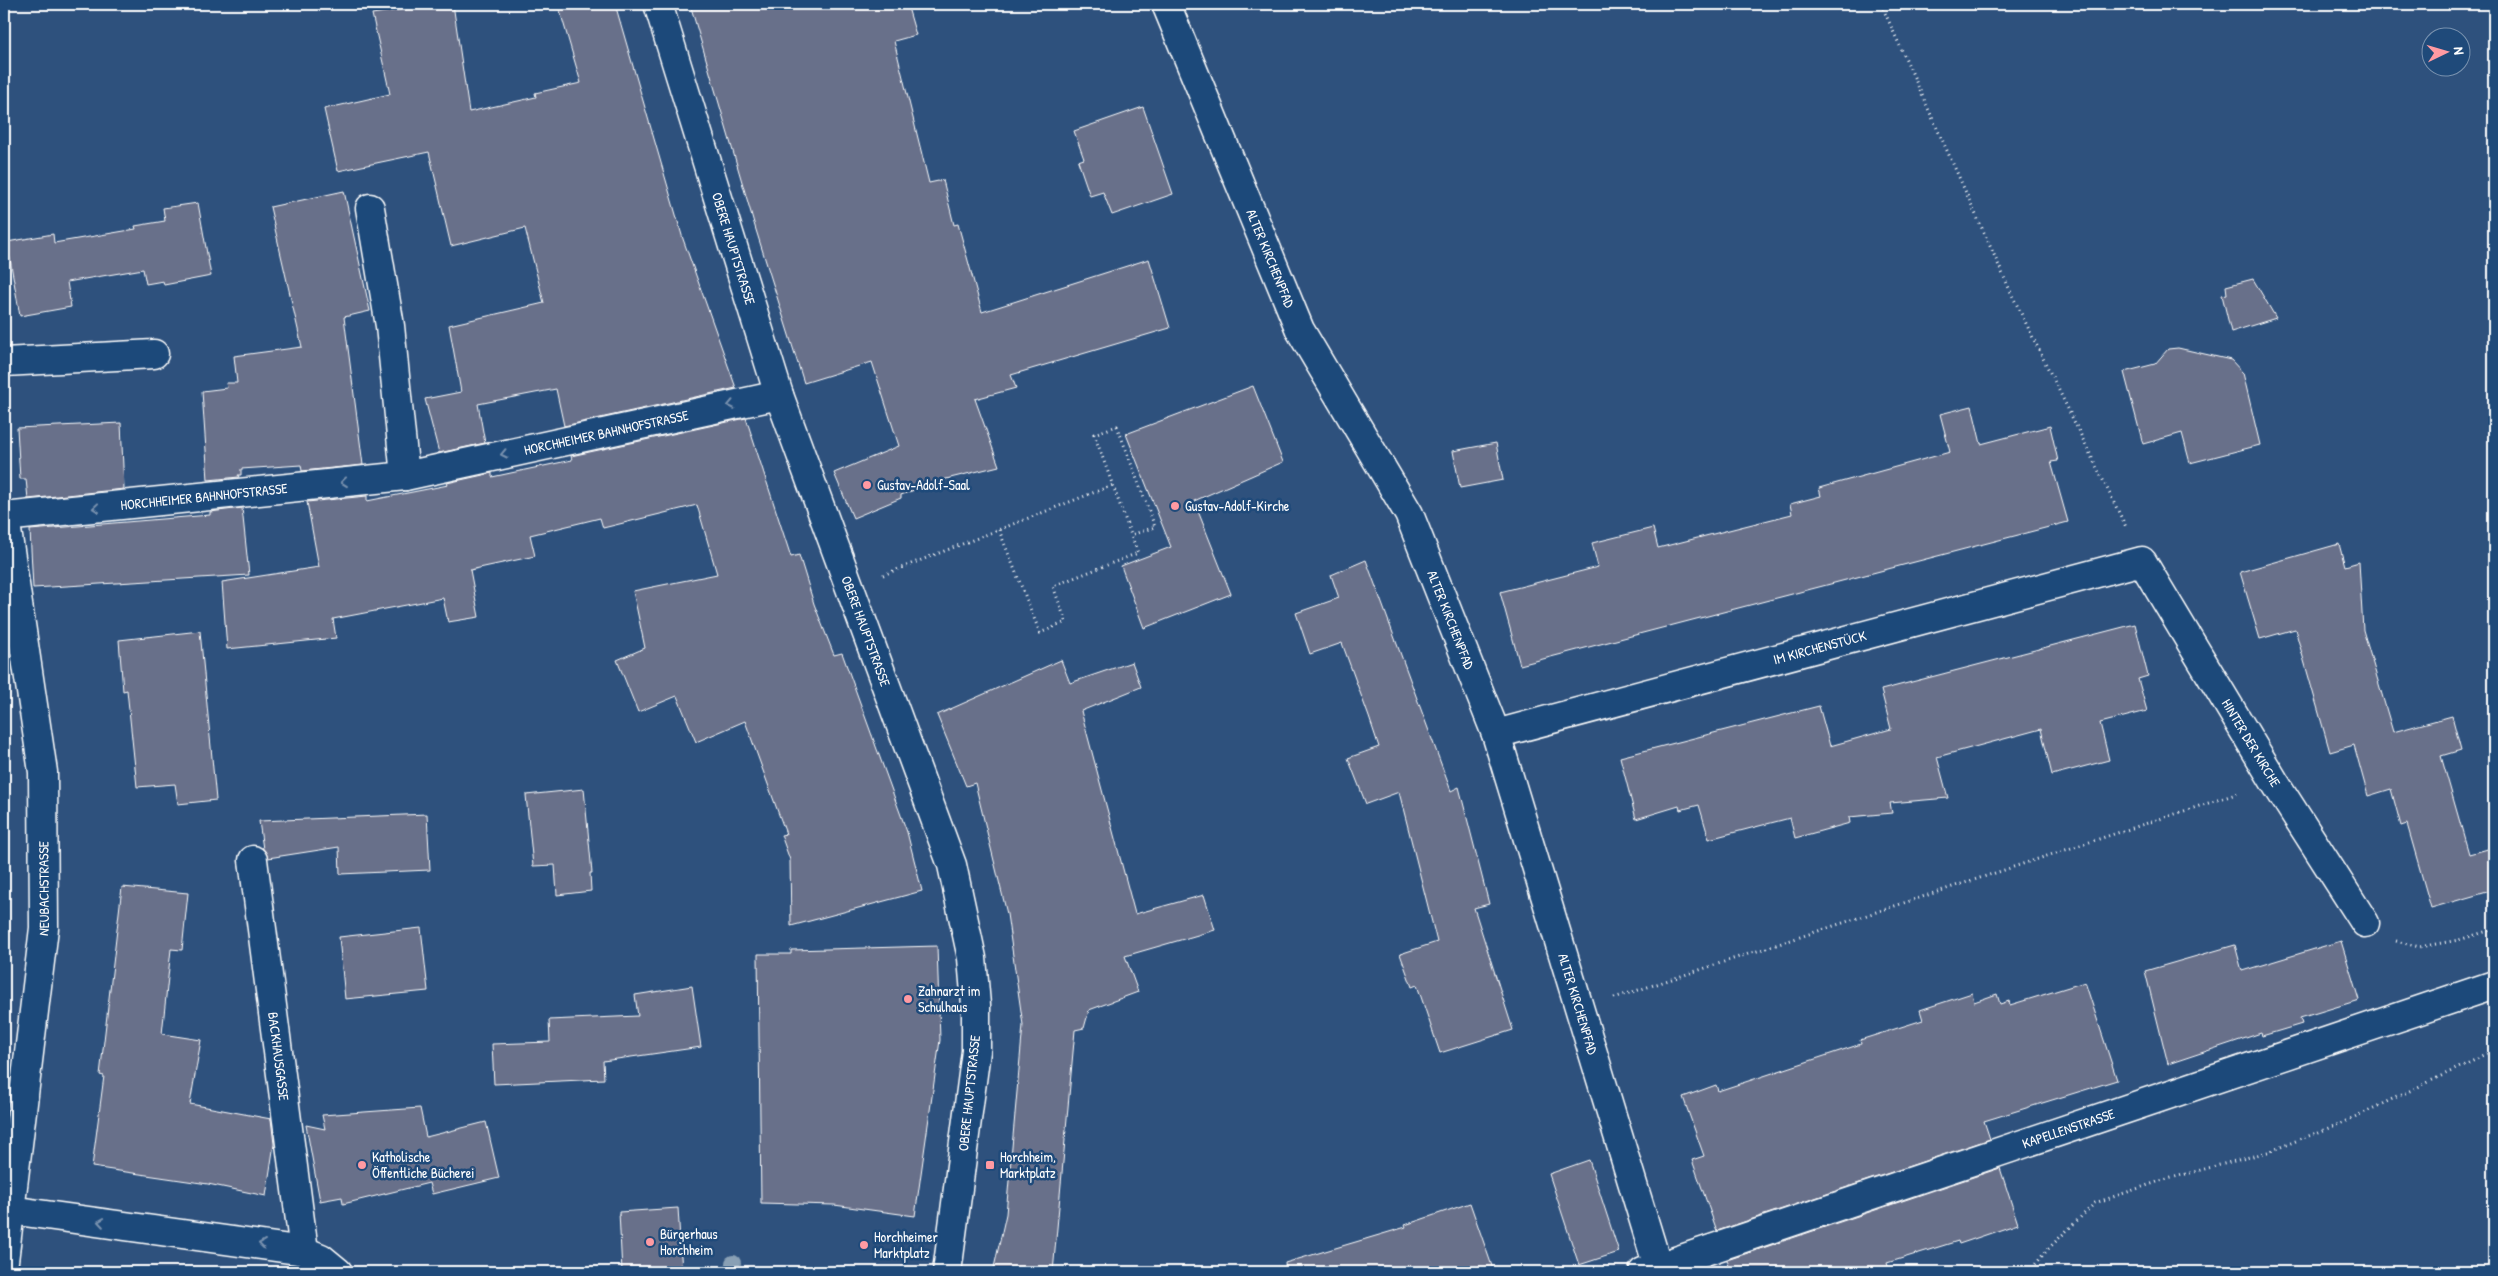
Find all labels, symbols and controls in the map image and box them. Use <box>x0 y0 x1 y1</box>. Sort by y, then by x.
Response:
north arrow <box>2420 28 2470 78</box>
text: N <box>2450 46 2469 56</box>
street label: OBERE HAUPTSTRASSE <box>708 190 760 307</box>
street label: ALTER KIRCHENPFAD <box>1242 206 1300 311</box>
one-way arrow <box>727 399 736 410</box>
street label: HORCHHEIMER BAHNHOFSTRASSE <box>522 405 690 459</box>
one-way arrow <box>500 449 509 459</box>
place label: Gustav-Adolf-Saal <box>877 475 970 494</box>
one-way arrow <box>340 476 348 487</box>
street label: HORCHHEIMER BAHNHOFSTRASSE <box>119 478 288 514</box>
marker: Gustav-Adolf-Saal <box>861 479 873 491</box>
place label: Gustav-Adolf-Kirche <box>1185 496 1290 515</box>
marker: Gustav-Adolf-Kirche <box>1169 500 1181 512</box>
one-way arrow <box>91 502 99 513</box>
street label: ALTER KIRCHENPFAD <box>1423 567 1479 672</box>
street label: OBERE HAUPTSTRASSE <box>837 573 895 689</box>
street label: IM KIRCHENSTÜCK <box>1771 625 1869 668</box>
street label: HINTER DER KIRCHE <box>2218 695 2285 790</box>
street label: NEUBACHSTRASSE <box>33 841 53 937</box>
street label: ALTER KIRCHENPFAD <box>1554 951 1603 1057</box>
place label: Zahnarzt im Schulhaus <box>918 981 980 1016</box>
marker: Zahnarzt im Schulhaus <box>902 993 914 1005</box>
street label: BACKHAUSGASSE <box>264 1011 294 1102</box>
street label: OBERE HAUPTSTRASSE <box>953 1034 984 1152</box>
street label: KAPELLENSTRASSE <box>2020 1104 2117 1152</box>
place label: Katholische Öffentliche Bücherei <box>372 1147 475 1182</box>
place label: Horchheim, Marktplatz <box>1000 1147 1056 1183</box>
marker: Katholische Öffentliche Bücherei <box>356 1159 368 1171</box>
marker: Horchheim, Marktplatz <box>984 1159 996 1171</box>
one-way arrow <box>97 1218 105 1228</box>
place label: Bürgerhaus Horchheim <box>660 1224 718 1259</box>
place label: Horchheimer Marktplatz <box>874 1227 939 1263</box>
marker: Bürgerhaus Horchheim <box>644 1236 656 1248</box>
one-way arrow <box>258 1239 266 1250</box>
marker: Horchheimer Marktplatz <box>858 1239 870 1251</box>

